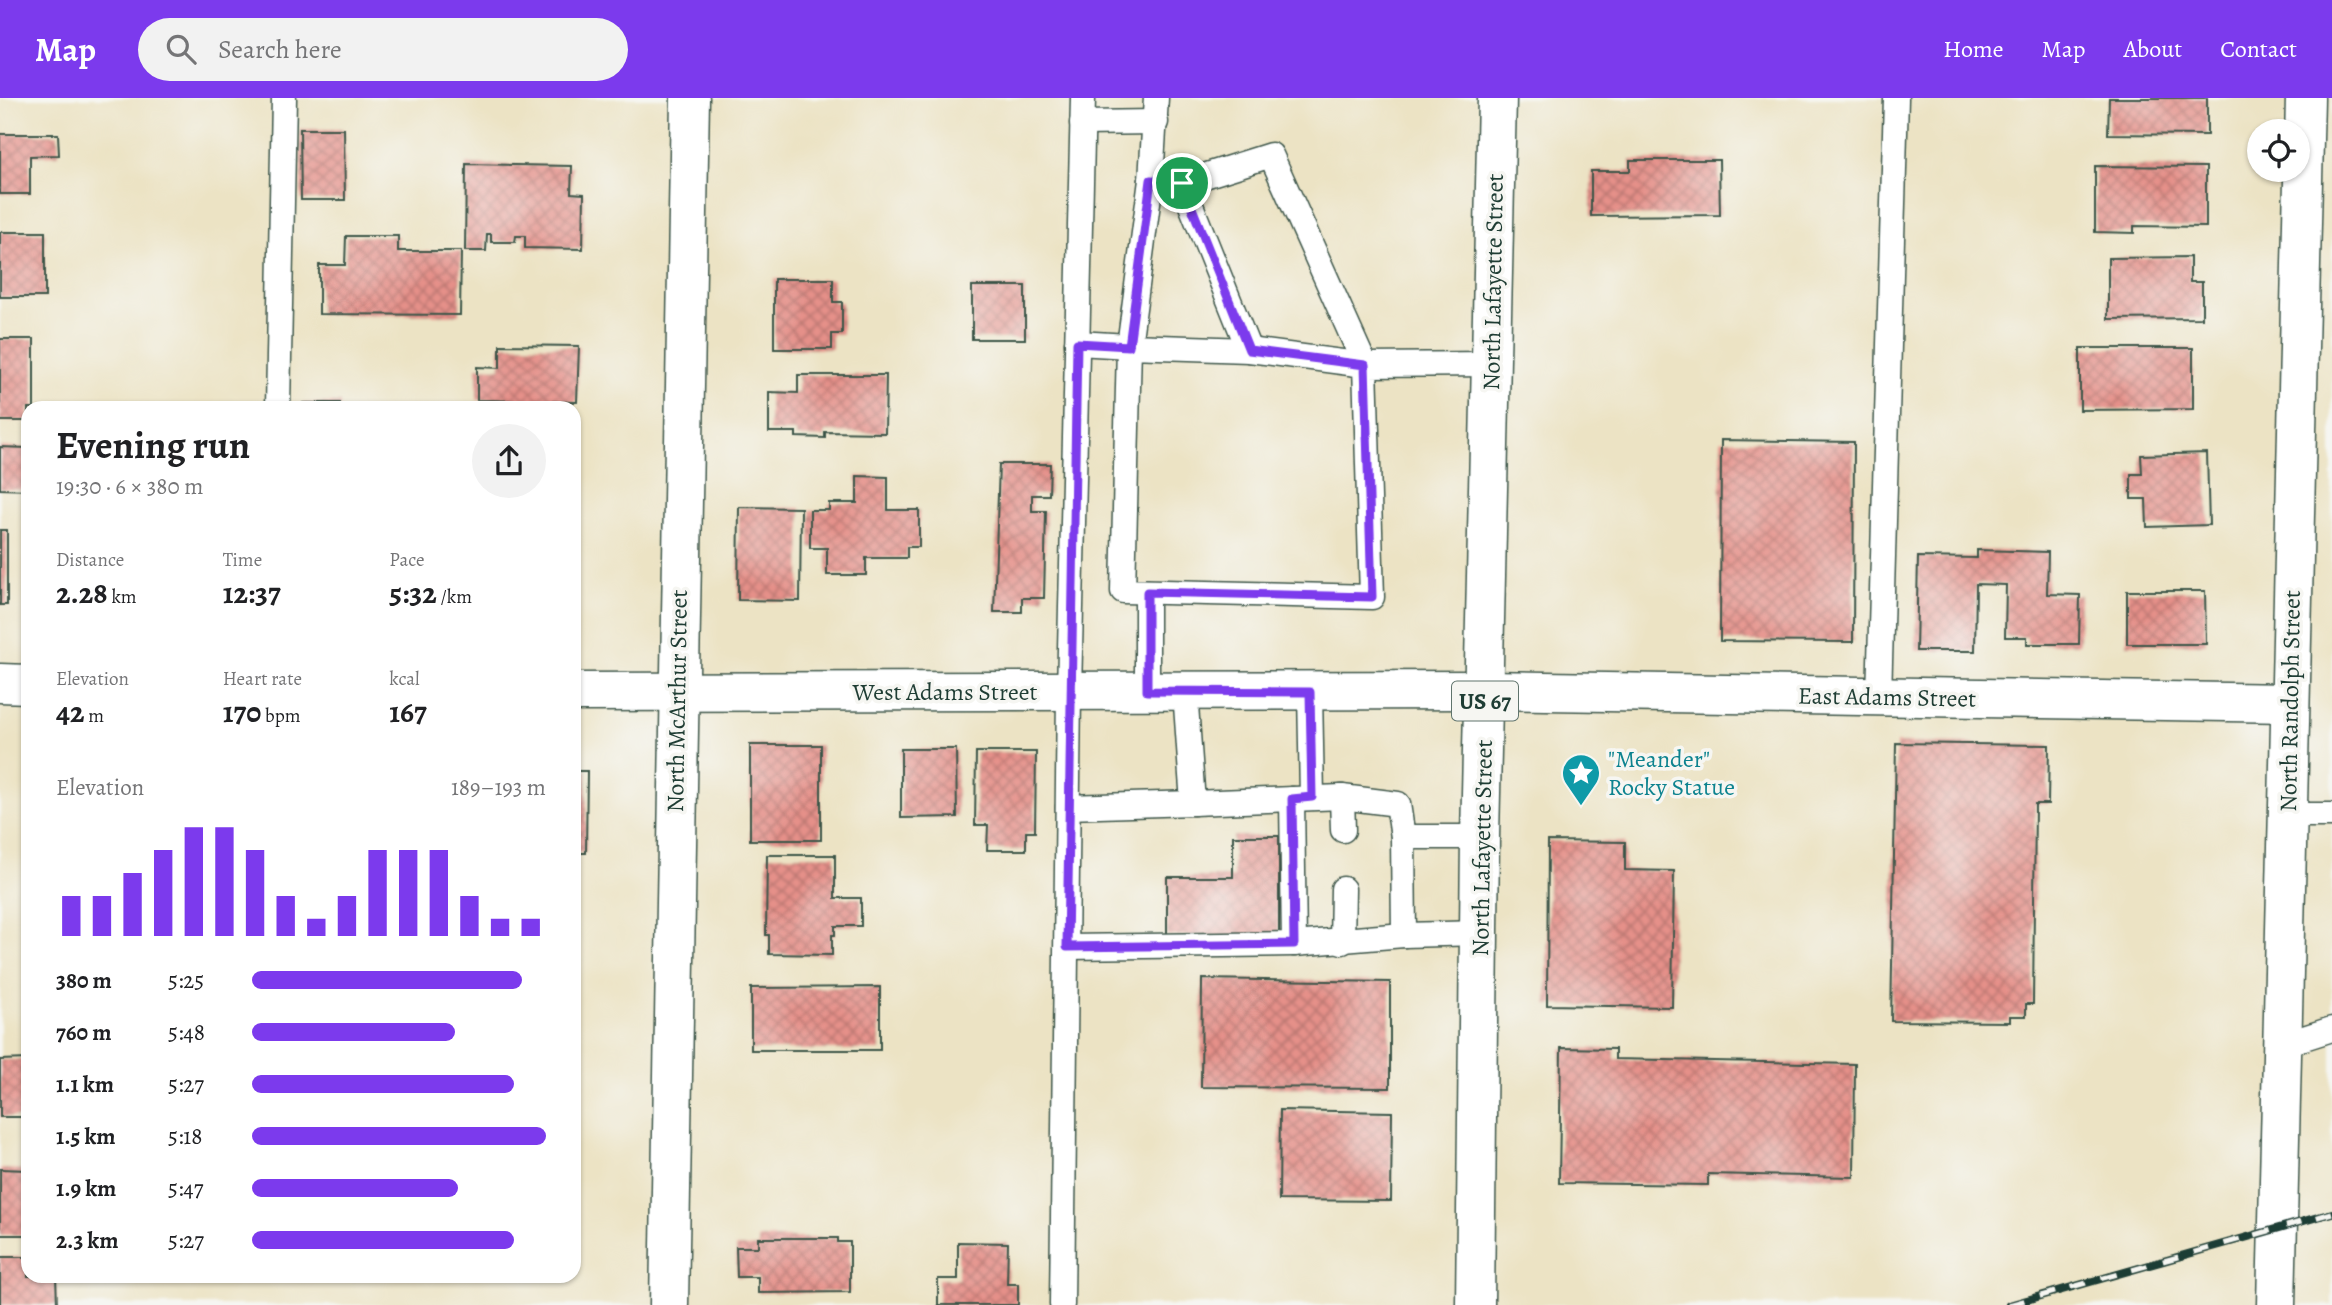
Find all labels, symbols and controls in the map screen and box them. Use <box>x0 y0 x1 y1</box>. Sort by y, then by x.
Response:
search box <box>138 18 628 81</box>
text: Map <box>35 27 96 72</box>
icon: search <box>162 30 200 68</box>
text: Search here <box>218 32 342 67</box>
text: Home <box>1943 33 2004 65</box>
text: Map <box>2042 33 2086 65</box>
text: About <box>2124 33 2182 65</box>
text: Contact <box>2220 33 2297 65</box>
map controls <box>2247 119 2310 182</box>
button: locate <box>2247 119 2310 182</box>
pin <box>1152 153 1212 213</box>
icon: arrive <box>1163 164 1201 202</box>
street label: North Lafayette Street <box>1475 173 1511 391</box>
text: Evening run <box>56 419 250 471</box>
button: share <box>472 424 546 498</box>
text: 19:30 · 6 × 380 m <box>56 471 203 502</box>
text: Distance <box>56 547 124 573</box>
text: Time <box>223 547 262 573</box>
text: Pace <box>389 547 425 573</box>
text: 2.28 <box>56 573 108 613</box>
text: 12:37 <box>223 573 281 613</box>
text: 5:32 <box>389 573 437 613</box>
text: km <box>108 584 137 610</box>
text: /km <box>437 584 472 610</box>
street label: North McArthur Street <box>659 589 695 813</box>
street label: North Randolph Street <box>2272 590 2308 812</box>
text: Elevation <box>56 666 129 692</box>
text: Heart rate <box>223 666 302 692</box>
text: kcal <box>389 666 420 692</box>
street label: West Adams Street <box>852 676 1037 708</box>
street label: East Adams Street <box>1798 679 1977 715</box>
road number: US 67 <box>1452 681 1518 720</box>
text: 42 <box>56 692 85 732</box>
text: 170 <box>223 692 261 732</box>
text: 167 <box>389 692 427 732</box>
text: m <box>85 703 104 729</box>
text: bpm <box>261 703 301 729</box>
street label: North Lafayette Street <box>1464 739 1500 957</box>
place label: "Meander" Rocky Statue <box>1608 743 1735 803</box>
place icon: "Meander" Rocky Statue <box>1560 752 1602 807</box>
text: Elevation <box>56 772 144 803</box>
text: 189–193 m <box>451 772 546 803</box>
text: 380 m <box>56 965 112 996</box>
text: 5:25 <box>168 965 204 996</box>
text: 760 m <box>56 1017 111 1048</box>
text: 5:48 <box>168 1017 205 1048</box>
text: 1.1 km <box>56 1069 114 1100</box>
text: 5:27 <box>168 1069 204 1100</box>
text: 1.5 km <box>56 1121 116 1152</box>
text: 5:18 <box>168 1121 202 1152</box>
text: 1.9 km <box>56 1173 116 1204</box>
text: 5:47 <box>168 1173 203 1204</box>
text: 2.3 km <box>56 1225 119 1256</box>
text: 5:27 <box>168 1225 204 1256</box>

